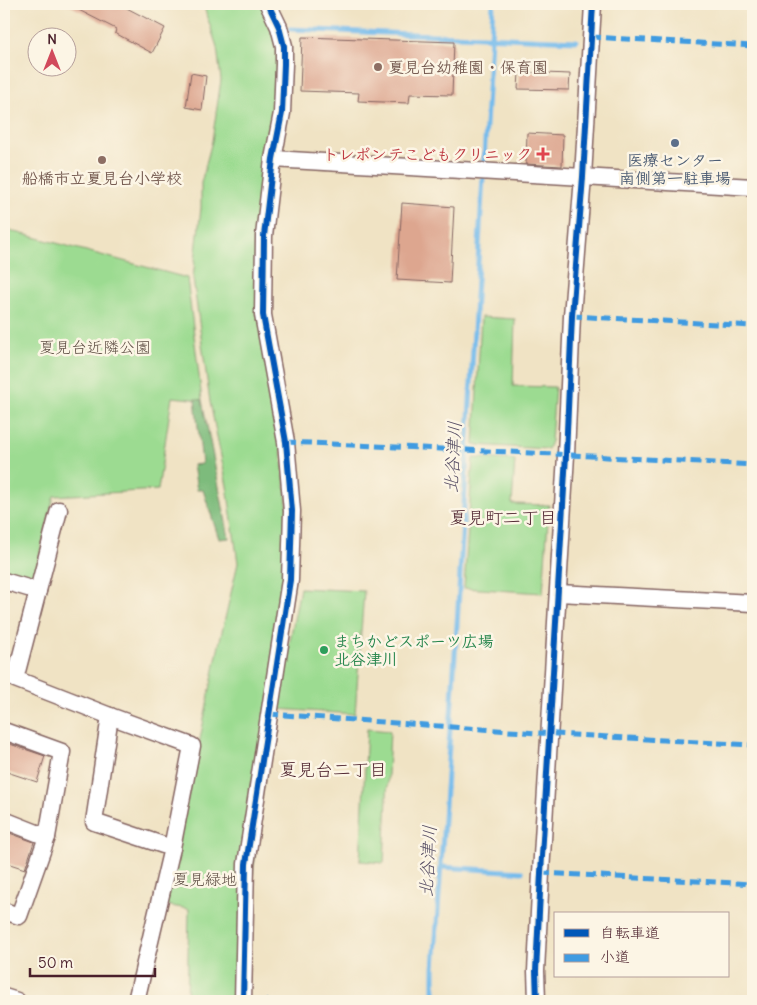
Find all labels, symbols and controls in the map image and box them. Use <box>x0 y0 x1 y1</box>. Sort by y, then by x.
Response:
north arrow <box>28 28 78 78</box>
text: N <box>47 30 57 48</box>
place label: 夏見台幼稚園・保育園 <box>388 57 548 77</box>
marker: 夏見台幼稚園・保育園 <box>372 61 384 73</box>
marker: 医療センター 南側第一駐車場 <box>669 137 681 149</box>
place label: トレポンテこどもクリニック <box>323 144 532 164</box>
marker: トレポンテこどもクリニック <box>536 147 550 161</box>
place label: 医療センター 南側第一駐車場 <box>619 150 731 188</box>
marker: 船橋市立夏見台小学校 <box>96 154 108 166</box>
place label: 船橋市立夏見台小学校 <box>22 168 182 188</box>
park label: 夏見台近隣公園 <box>39 337 151 357</box>
water label: 北谷津川 <box>439 420 466 494</box>
district label: 夏見町二丁目 <box>449 506 557 529</box>
place label: まちかどスポーツ広場 北谷津川 <box>334 631 494 669</box>
marker: まちかどスポーツ広場 北谷津川 <box>318 644 330 656</box>
district label: 夏見台二丁目 <box>279 758 387 781</box>
water label: 北谷津川 <box>414 824 441 898</box>
park label: 夏見緑地 <box>173 869 237 889</box>
legend <box>554 912 730 978</box>
text: 自転車道 <box>600 923 660 942</box>
scale bar <box>30 945 155 977</box>
text: 小道 <box>600 947 630 966</box>
text: 50 m <box>38 953 73 972</box>

